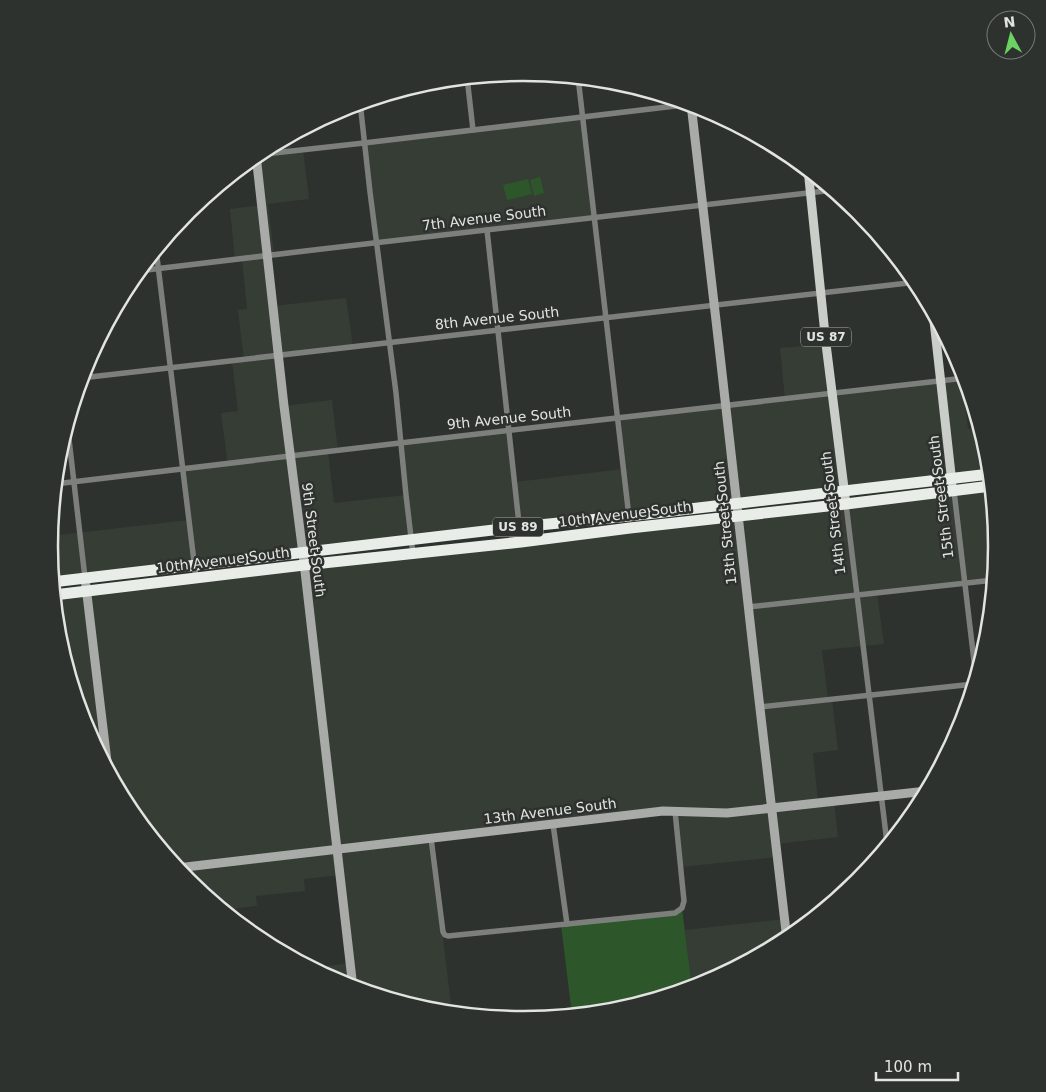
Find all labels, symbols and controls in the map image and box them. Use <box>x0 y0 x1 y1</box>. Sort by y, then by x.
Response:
north arrow <box>986 10 1036 60</box>
text: N <box>1003 13 1016 31</box>
street label: 7th Avenue South <box>421 202 547 234</box>
street label: 8th Avenue South <box>434 304 560 332</box>
road number: US 87 <box>801 328 851 347</box>
street label: 9th Avenue South <box>446 404 572 432</box>
street label: 15th Street South <box>925 434 957 560</box>
street label: 14th Street South <box>817 450 849 576</box>
street label: 13th Street South <box>711 460 739 586</box>
street label: 9th Street South <box>299 482 329 598</box>
street label: 10th Avenue South <box>558 498 692 530</box>
road number: US 89 <box>493 518 543 536</box>
street label: 10th Avenue South <box>156 544 290 576</box>
street label: 13th Avenue South <box>483 795 617 827</box>
scale bar <box>876 1050 958 1082</box>
text: 100 m <box>884 1058 932 1076</box>

